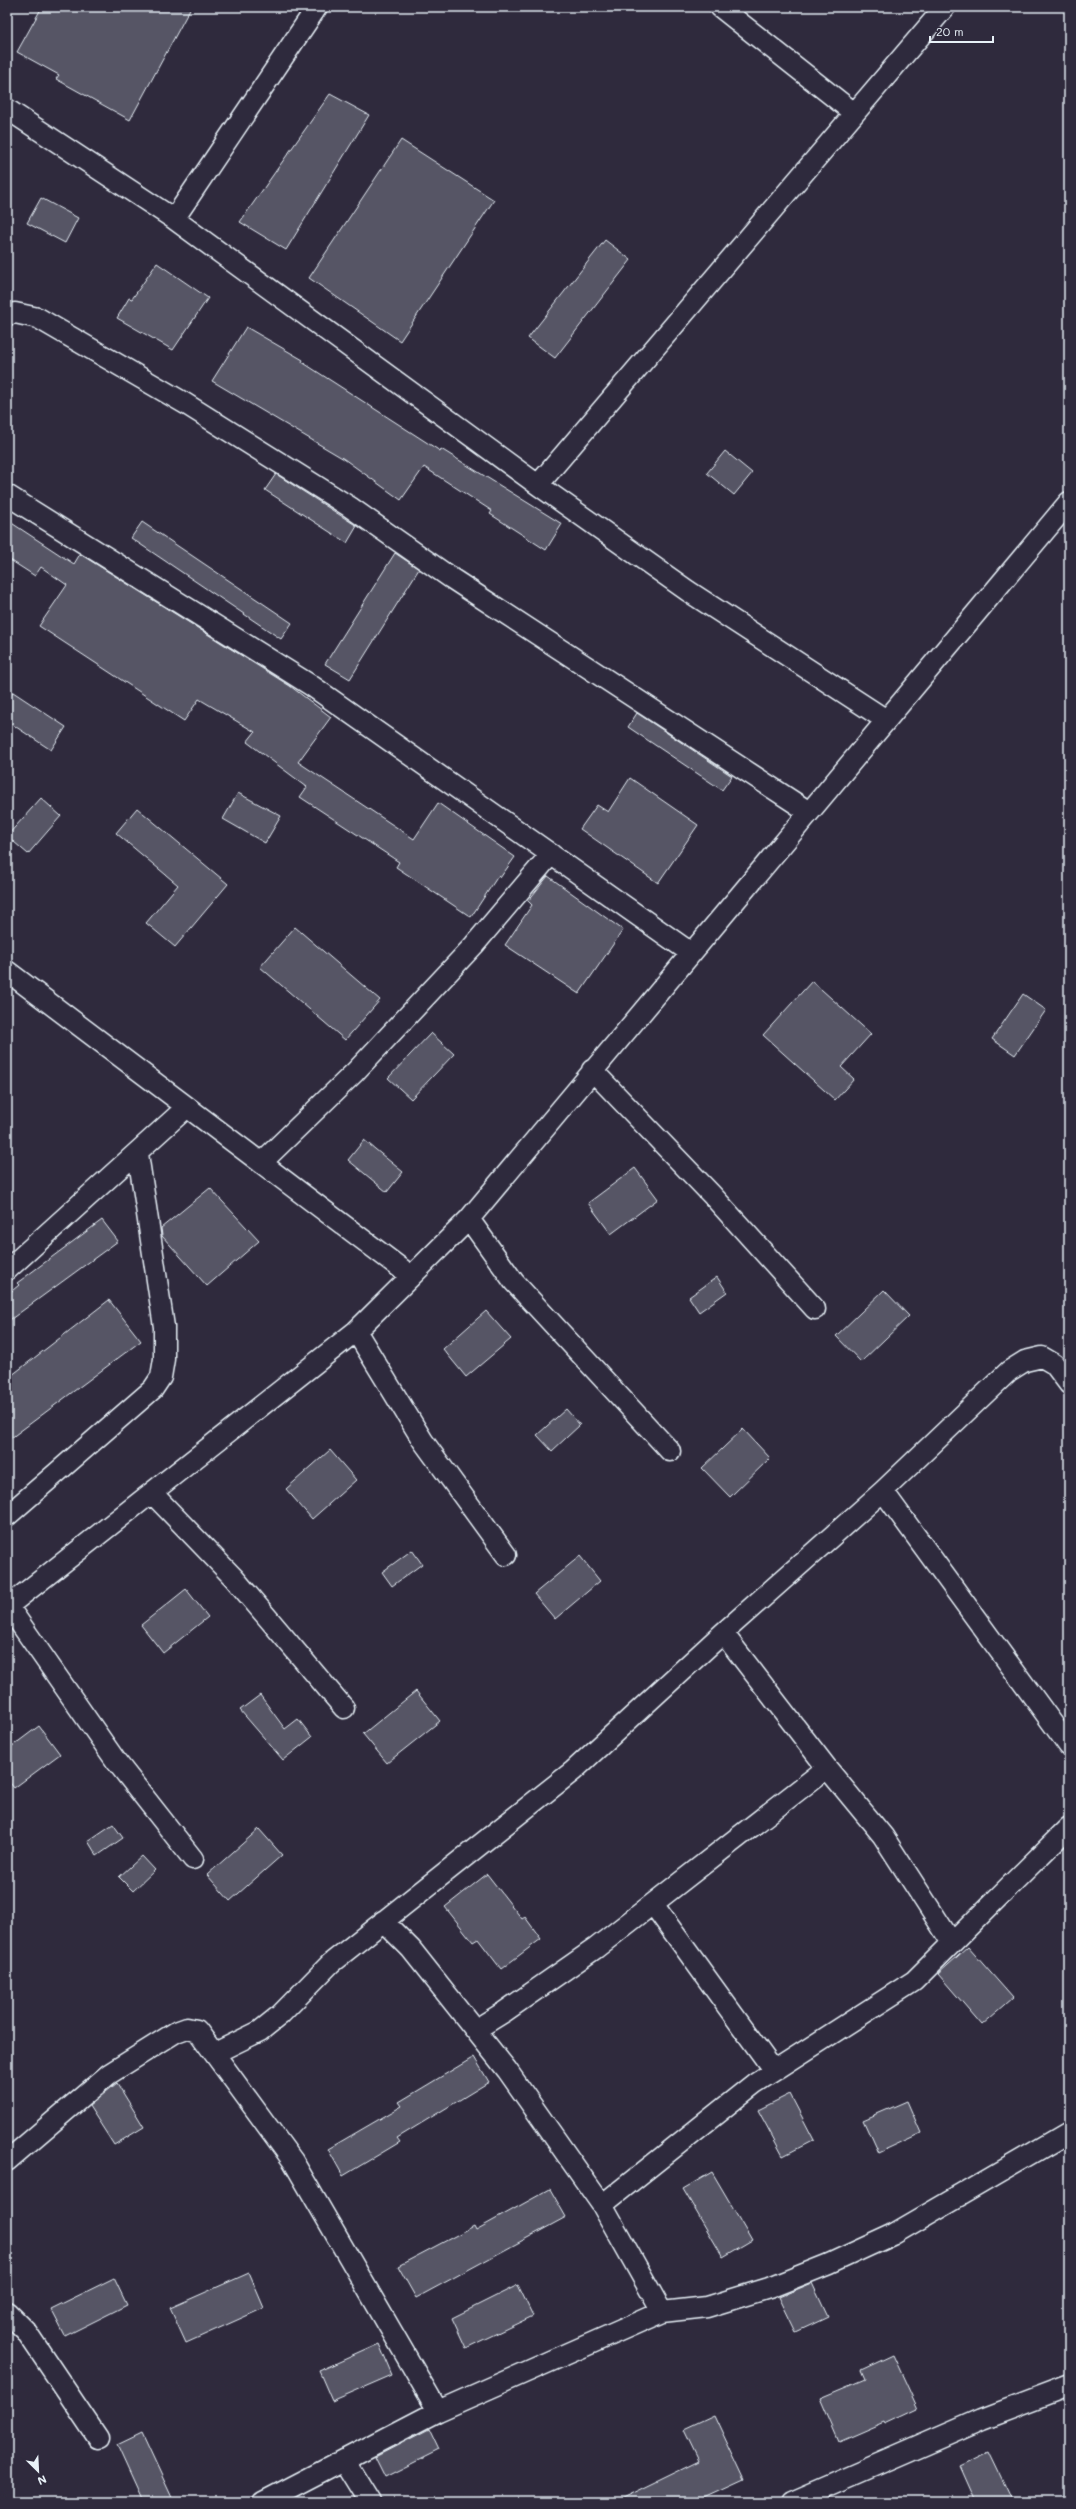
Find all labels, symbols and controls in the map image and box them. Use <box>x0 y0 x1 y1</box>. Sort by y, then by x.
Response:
scale bar <box>930 18 993 44</box>
text: 20 m <box>936 23 964 39</box>
north arrow <box>18 2451 58 2491</box>
text: N <box>35 2472 49 2489</box>

